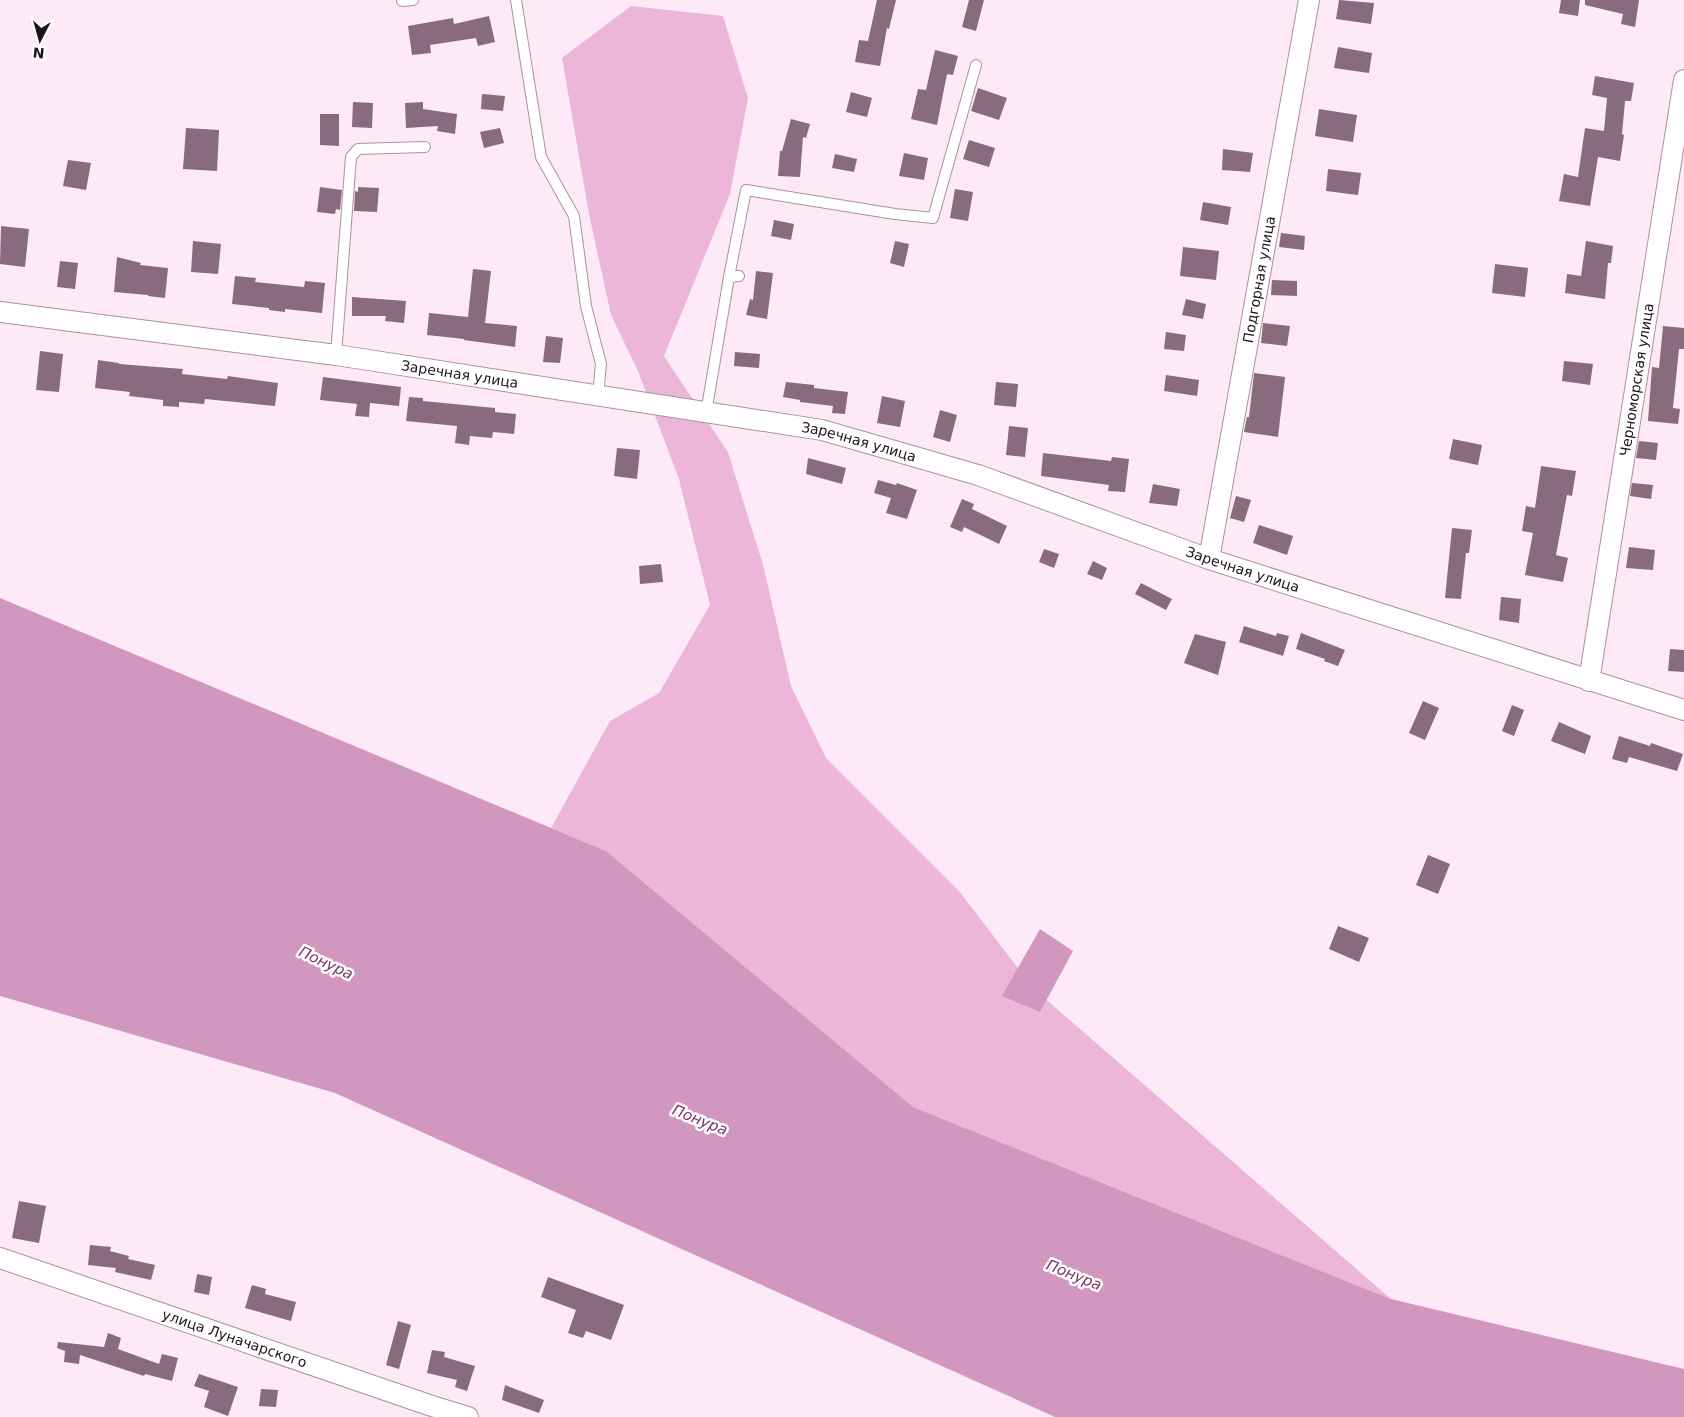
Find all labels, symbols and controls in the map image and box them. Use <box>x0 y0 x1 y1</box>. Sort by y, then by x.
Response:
north arrow <box>15 15 65 65</box>
text: N <box>32 44 45 61</box>
street label: Подгорная улица <box>1240 215 1278 344</box>
street label: Черноморская улица <box>1617 302 1657 458</box>
street label: Заречная улица <box>400 357 520 391</box>
street label: Заречная улица <box>800 419 918 465</box>
street label: Заречная улица <box>1184 543 1302 595</box>
water label: Понура <box>296 943 356 983</box>
water label: Понура <box>670 1101 730 1139</box>
water label: Понура <box>1044 1256 1104 1294</box>
street label: улица Луначарского <box>160 1306 309 1371</box>

